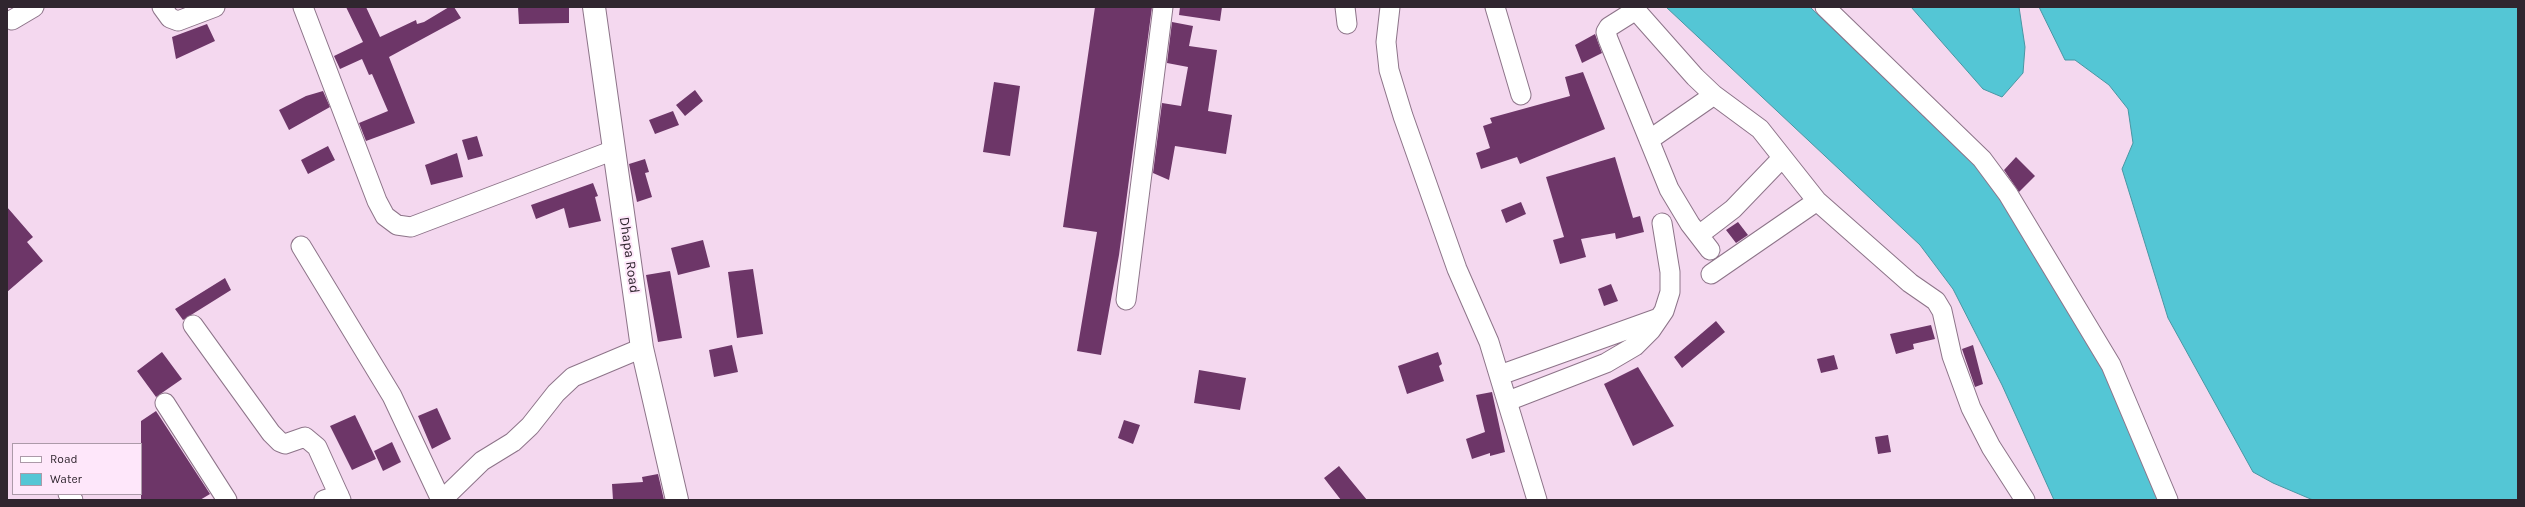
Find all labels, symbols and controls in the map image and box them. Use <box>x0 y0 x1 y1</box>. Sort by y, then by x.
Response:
street label: Dhapa Road <box>615 216 643 294</box>
legend <box>12 443 142 495</box>
text: Road <box>50 452 78 466</box>
text: Water <box>50 472 82 486</box>

